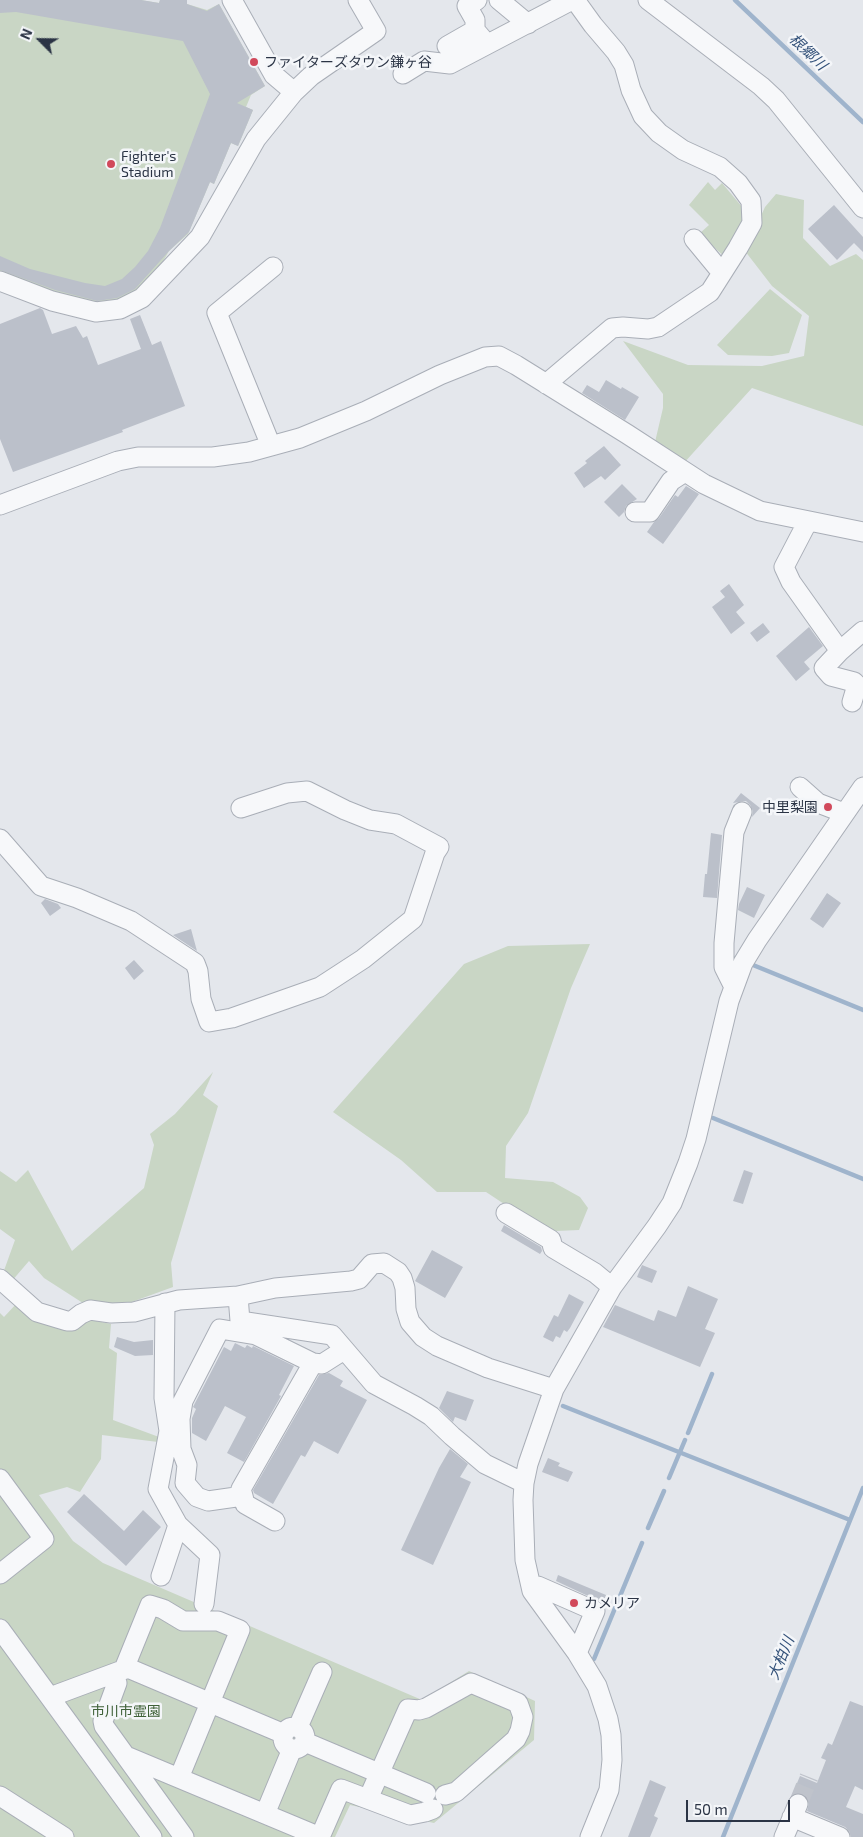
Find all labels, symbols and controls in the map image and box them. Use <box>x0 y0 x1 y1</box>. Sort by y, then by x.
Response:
north arrow <box>15 15 65 65</box>
text: N <box>16 26 36 42</box>
water label: 根郷川 <box>786 30 830 74</box>
place label: ファイターズタウン鎌ヶ谷 <box>264 54 432 70</box>
marker: ファイターズタウン鎌ヶ谷 <box>248 56 260 68</box>
place label: Fighter's Stadium <box>121 148 176 180</box>
marker: Fighter's Stadium <box>105 158 117 170</box>
place label: 中里梨園 <box>762 799 818 815</box>
marker: 中里梨園 <box>822 801 834 813</box>
place label: カメリア <box>584 1595 640 1611</box>
marker: カメリア <box>568 1597 580 1609</box>
water label: 大柏川 <box>764 1634 798 1682</box>
park label: 市川市霊園 <box>91 1703 161 1719</box>
scale bar <box>688 1790 792 1822</box>
text: 50 m <box>694 1800 728 1818</box>

